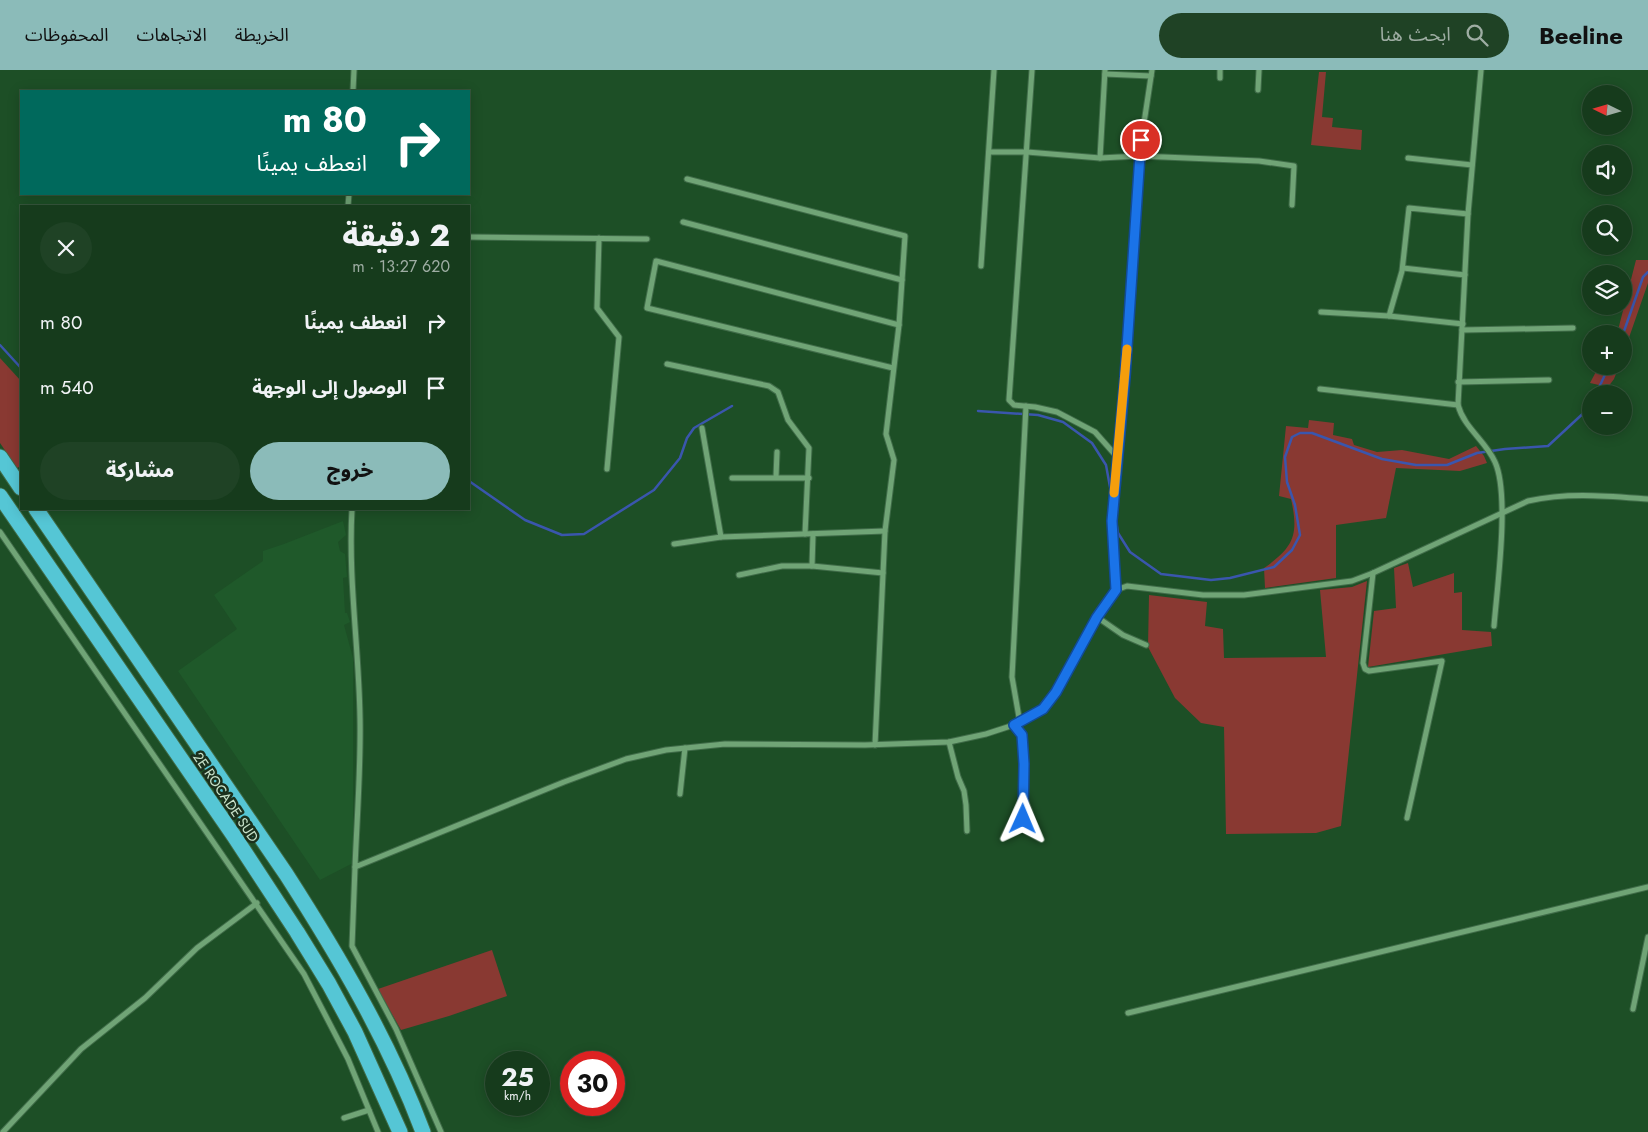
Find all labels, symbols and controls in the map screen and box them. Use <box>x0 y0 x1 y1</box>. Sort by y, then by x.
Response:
search box <box>1159 13 1509 58</box>
text: Beeline <box>1539 18 1623 53</box>
text: ابحث هنا <box>1380 21 1451 48</box>
icon: search <box>1463 21 1491 49</box>
text: المحفوظات <box>25 22 109 48</box>
text: الاتجاهات <box>137 22 207 48</box>
text: الخريطة <box>235 22 289 48</box>
north arrow <box>1582 85 1632 135</box>
map controls <box>1582 85 1632 435</box>
text: 80 m <box>283 95 367 145</box>
icon: right <box>385 110 450 175</box>
pin <box>1120 119 1162 161</box>
icon: arrive <box>1127 126 1155 154</box>
button: sound <box>1582 145 1632 195</box>
text: انعطف يمينًا <box>257 147 367 179</box>
button: search <box>1582 205 1632 255</box>
text: 2 دقيقة <box>342 214 450 257</box>
button: close <box>40 222 92 274</box>
text: 620 m · 13:27 <box>352 255 450 278</box>
button: layers <box>1582 265 1632 315</box>
text: 80 m <box>40 309 82 336</box>
text: انعطف يمينًا <box>304 309 407 336</box>
icon: right <box>422 309 450 337</box>
button: + <box>1582 325 1632 375</box>
text: 540 m <box>40 374 94 401</box>
text: الوصول إلى الوجهة <box>252 374 407 401</box>
icon: arrive <box>422 374 450 402</box>
button: − <box>1582 385 1632 435</box>
button: مشاركة <box>40 442 240 500</box>
button: خروج <box>250 442 450 500</box>
street label: 2E ROCADE SUD <box>188 748 264 846</box>
position arrow <box>996 792 1048 844</box>
speed limit sign: 30 <box>560 1051 625 1116</box>
text: 25 <box>501 1059 534 1095</box>
text: km/h <box>504 1087 531 1105</box>

